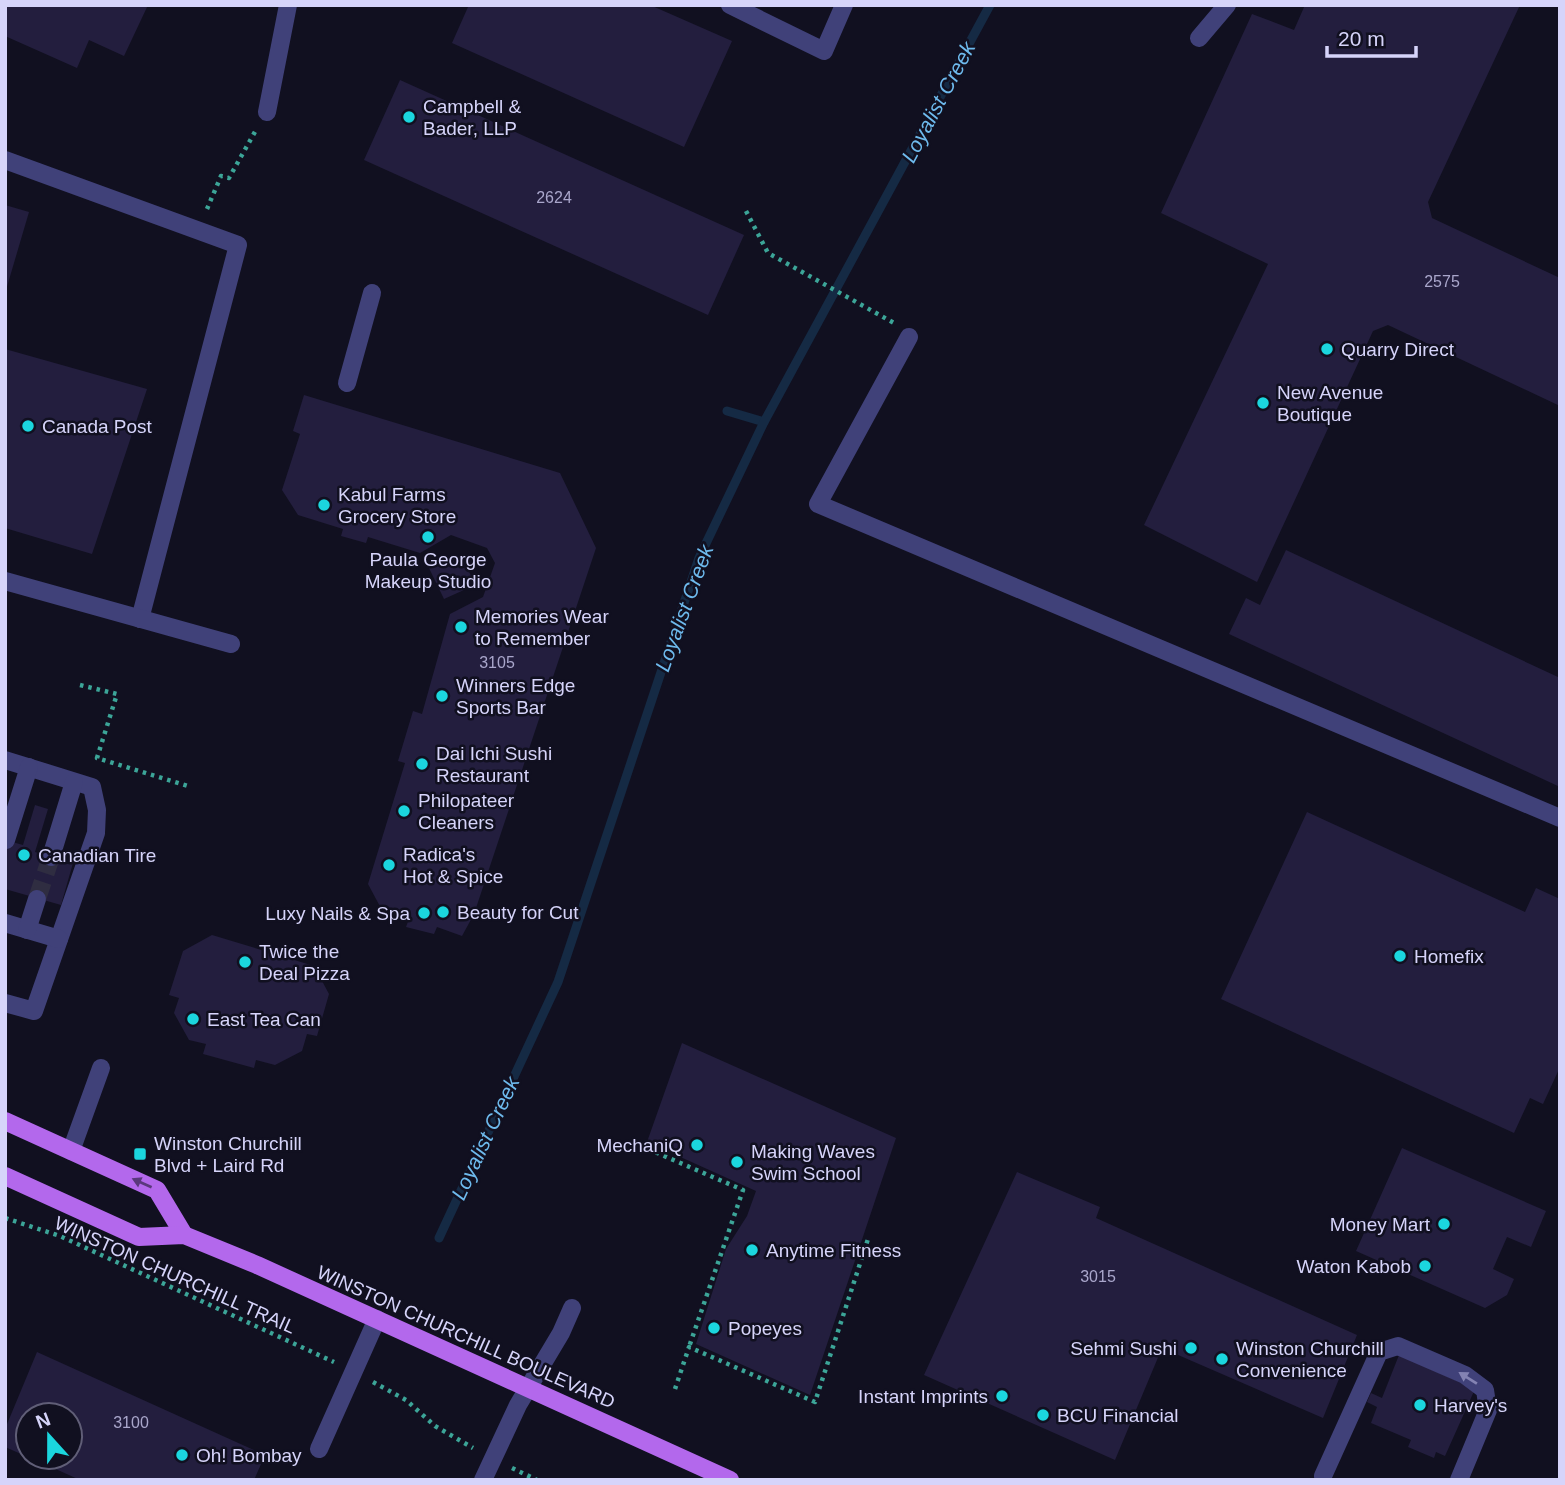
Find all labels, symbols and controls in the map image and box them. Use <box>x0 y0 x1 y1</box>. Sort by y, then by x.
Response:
scale bar <box>1327 14 1416 58</box>
text: 20 m <box>1338 27 1385 50</box>
water label: Loyalist Creek <box>897 37 980 166</box>
place label: Campbell & Bader, LLP <box>423 96 522 139</box>
marker: Campbell & Bader, LLP <box>401 109 417 125</box>
house number: 2624 <box>536 189 572 206</box>
house number: 2575 <box>1424 273 1460 290</box>
place label: Quarry Direct <box>1341 339 1455 360</box>
marker: Quarry Direct <box>1319 341 1335 357</box>
place label: New Avenue Boutique <box>1277 382 1383 425</box>
marker: New Avenue Boutique <box>1255 395 1271 411</box>
place label: Canada Post <box>42 416 153 437</box>
marker: Canada Post <box>20 418 36 434</box>
place label: Kabul Farms Grocery Store <box>338 484 456 527</box>
marker: Kabul Farms Grocery Store <box>316 497 332 513</box>
marker: Paula George Makeup Studio <box>420 529 436 545</box>
water label: Loyalist Creek <box>650 540 718 674</box>
place label: Paula George Makeup Studio <box>365 549 491 592</box>
place label: Memories Wear to Remember <box>475 606 609 649</box>
marker: Memories Wear to Remember <box>453 619 469 635</box>
house number: 3105 <box>479 654 515 671</box>
place label: Winners Edge Sports Bar <box>456 675 575 718</box>
marker: Winners Edge Sports Bar <box>434 688 450 704</box>
place label: Dai Ichi Sushi Restaurant <box>436 743 552 786</box>
marker: Dai Ichi Sushi Restaurant <box>414 756 430 772</box>
place label: Philopateer Cleaners <box>418 790 515 833</box>
marker: Philopateer Cleaners <box>396 803 412 819</box>
place label: Radica's Hot & Spice <box>403 844 503 887</box>
place label: Canadian Tire <box>38 845 156 866</box>
marker: Canadian Tire <box>16 847 32 863</box>
marker: Radica's Hot & Spice <box>381 857 397 873</box>
place label: Beauty for Cut <box>457 902 579 923</box>
place label: Luxy Nails & Spa <box>265 903 410 924</box>
marker: Beauty for Cut <box>435 904 451 920</box>
marker: Luxy Nails & Spa <box>416 905 432 921</box>
place label: Twice the Deal Pizza <box>259 941 350 984</box>
place label: Homefix <box>1414 946 1484 967</box>
marker: Homefix <box>1392 948 1408 964</box>
marker: Twice the Deal Pizza <box>237 954 253 970</box>
place label: East Tea Can <box>207 1009 321 1030</box>
marker: East Tea Can <box>185 1011 201 1027</box>
water label: Loyalist Creek <box>446 1071 524 1203</box>
place label: Winston Churchill Blvd + Laird Rd <box>154 1133 302 1176</box>
place label: MechaniQ <box>596 1135 683 1156</box>
marker: MechaniQ <box>689 1137 705 1153</box>
place label: Making Waves Swim School <box>751 1141 875 1184</box>
marker: Winston Churchill Blvd + Laird Rd <box>132 1146 148 1162</box>
marker: Making Waves Swim School <box>729 1154 745 1170</box>
one-way arrow <box>132 1177 152 1189</box>
street label: WINSTON CHURCHILL TRAIL <box>51 1212 299 1338</box>
place label: Money Mart <box>1330 1214 1431 1235</box>
marker: Money Mart <box>1436 1216 1452 1232</box>
place label: Anytime Fitness <box>766 1240 901 1261</box>
marker: Anytime Fitness <box>744 1242 760 1258</box>
place label: Waton Kabob <box>1297 1256 1411 1277</box>
marker: Waton Kabob <box>1417 1258 1433 1274</box>
street label: WINSTON CHURCHILL BOULEVARD <box>314 1262 618 1412</box>
house number: 3015 <box>1080 1268 1116 1285</box>
place label: Popeyes <box>728 1318 802 1339</box>
marker: Popeyes <box>706 1320 722 1336</box>
place label: Sehmi Sushi <box>1070 1338 1177 1359</box>
place label: Winston Churchill Convenience <box>1236 1338 1384 1381</box>
marker: Sehmi Sushi <box>1183 1340 1199 1356</box>
marker: Winston Churchill Convenience <box>1214 1351 1230 1367</box>
one-way arrow <box>1458 1372 1477 1385</box>
place label: Instant Imprints <box>858 1386 988 1407</box>
marker: Instant Imprints <box>994 1388 1010 1404</box>
place label: Harvey's <box>1434 1395 1507 1416</box>
marker: Harvey's <box>1412 1397 1428 1413</box>
north arrow <box>14 1401 84 1471</box>
place label: BCU Financial <box>1057 1405 1178 1426</box>
marker: BCU Financial <box>1035 1407 1051 1423</box>
text: N <box>33 1408 53 1433</box>
house number: 3100 <box>113 1414 149 1431</box>
place label: Oh! Bombay <box>196 1445 302 1466</box>
marker: Oh! Bombay <box>174 1447 190 1463</box>

